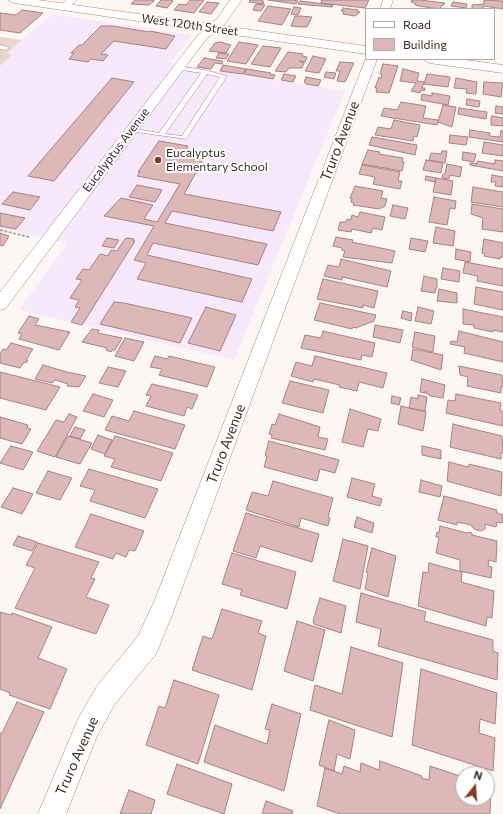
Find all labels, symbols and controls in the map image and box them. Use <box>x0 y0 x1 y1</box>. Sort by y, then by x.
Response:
legend <box>365 8 495 60</box>
street label: West 120th Street <box>140 11 240 39</box>
text: Road <box>403 17 431 31</box>
text: Building <box>403 37 447 51</box>
street label: Truro Avenue <box>317 99 363 183</box>
street label: Eucalyptus Avenue <box>80 105 152 195</box>
place label: Eucalyptus Elementary School <box>166 146 268 174</box>
marker: Eucalyptus Elementary School <box>153 155 163 165</box>
street label: Truro Avenue <box>203 402 249 486</box>
street label: Truro Avenue <box>52 714 102 798</box>
north arrow <box>455 766 495 806</box>
text: N <box>473 768 484 782</box>

